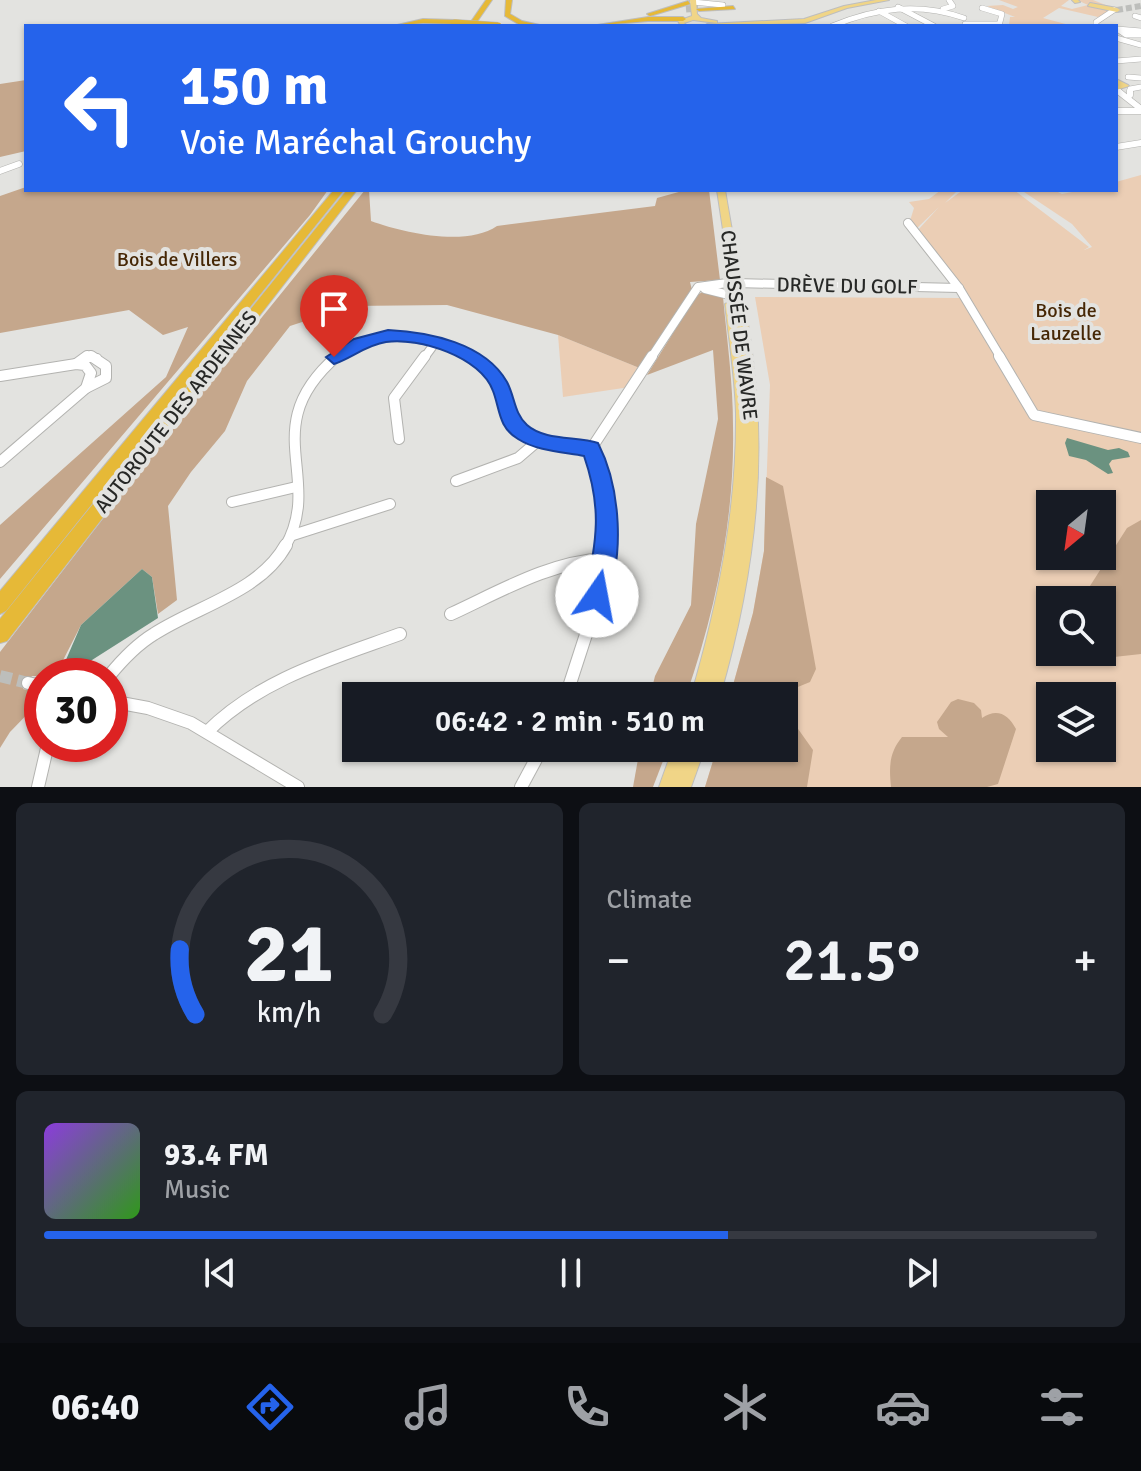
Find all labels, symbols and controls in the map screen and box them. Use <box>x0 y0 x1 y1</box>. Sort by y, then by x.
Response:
text: 150 m <box>180 51 328 120</box>
icon: left <box>48 56 152 160</box>
text: Voie Maréchal Grouchy <box>180 120 531 165</box>
street label: CHAUSSÉE DE WAVRE <box>715 229 763 421</box>
park label: Bois de Villers <box>117 247 237 272</box>
street label: DRÈVE DU GOLF <box>776 272 918 300</box>
pin <box>300 275 368 357</box>
icon: arrive <box>312 287 356 331</box>
park label: Bois de Lauzelle <box>1030 298 1102 346</box>
street label: AUTOROUTE DES ARDENNES <box>89 306 263 518</box>
north arrow <box>1036 490 1116 570</box>
map controls <box>1036 490 1116 762</box>
position arrow <box>555 554 639 638</box>
button: search <box>1036 586 1116 666</box>
speed limit sign: 30 <box>24 658 128 762</box>
button: layers <box>1036 682 1116 762</box>
text: 06:42 · 2 min · 510 m <box>435 703 705 740</box>
text: Climate <box>607 884 692 916</box>
text: 21 <box>244 903 334 1005</box>
text: 21.5° <box>783 924 920 998</box>
text: − <box>607 934 630 988</box>
text: + <box>1073 934 1097 988</box>
text: km/h <box>257 995 322 1030</box>
text: 93.4 FM <box>164 1137 269 1174</box>
text: Music <box>164 1174 230 1206</box>
icon: previous <box>198 1251 242 1295</box>
icon: pause <box>549 1251 593 1295</box>
icon: next <box>900 1251 944 1295</box>
icon: directions <box>242 1379 298 1435</box>
icon: music <box>400 1379 456 1435</box>
icon: phone <box>559 1379 615 1435</box>
icon: climate <box>717 1379 773 1435</box>
icon: car <box>875 1379 931 1435</box>
icon: filters <box>1034 1379 1090 1435</box>
text: 06:40 <box>51 1385 140 1430</box>

